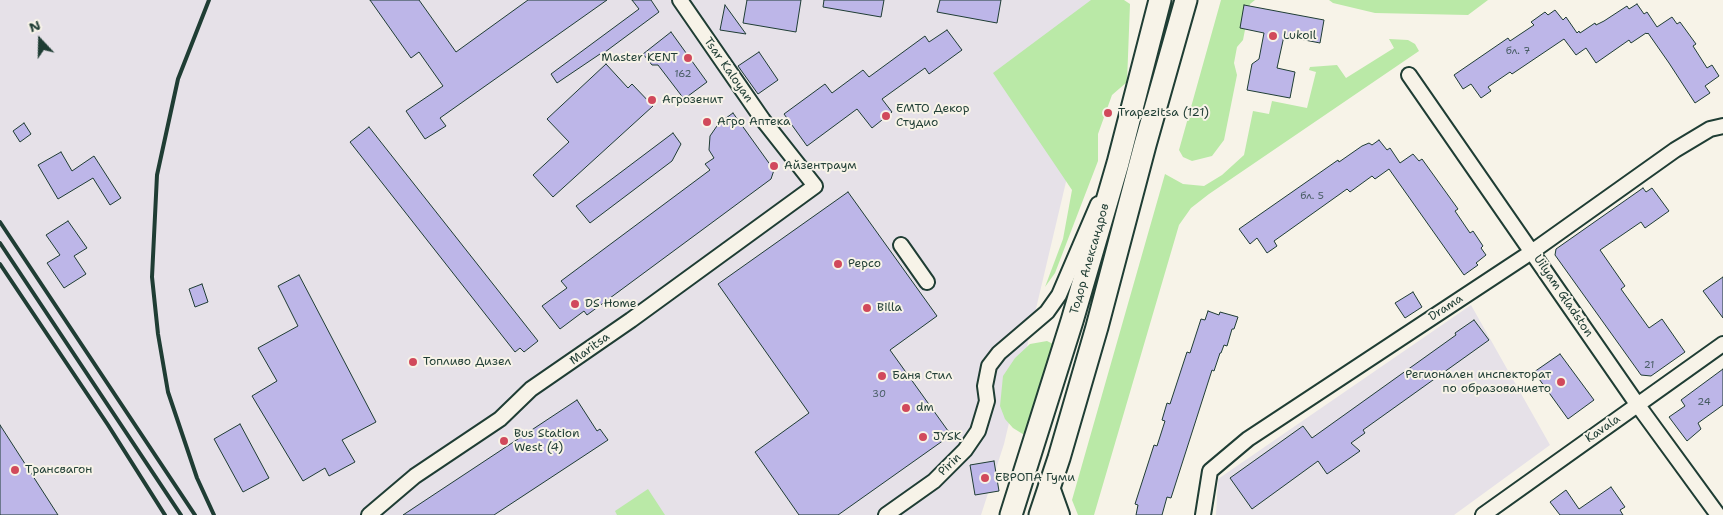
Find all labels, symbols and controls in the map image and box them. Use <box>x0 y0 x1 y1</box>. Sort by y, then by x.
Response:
north arrow <box>15 15 65 65</box>
text: N <box>26 16 43 36</box>
place label: Lukoil <box>1283 29 1316 43</box>
marker: Lukoil <box>1267 30 1279 42</box>
street label: Tsar Kaloyan <box>700 35 756 105</box>
house number: бл. 7 <box>1506 45 1530 57</box>
place label: Master KENT <box>601 51 678 65</box>
marker: Master KENT <box>682 52 694 64</box>
house number: 162 <box>674 68 692 80</box>
place label: Агрозенит <box>662 93 723 107</box>
marker: Агрозенит <box>646 94 658 106</box>
place label: ЕМТО Декор Студио <box>896 102 969 130</box>
place label: Trapezitsa (121) <box>1118 106 1209 120</box>
marker: Trapezitsa (121) <box>1102 107 1114 119</box>
marker: ЕМТО Декор Студио <box>880 110 892 122</box>
place label: Агро Аптека <box>717 115 790 129</box>
marker: Агро Аптека <box>701 116 713 128</box>
place label: Айзентраум <box>784 159 857 173</box>
marker: Айзентраум <box>768 160 780 172</box>
house number: бл. 5 <box>1300 190 1324 202</box>
street label: Тодор Александров <box>1067 202 1113 316</box>
street label: Uilyam Gladston <box>1530 252 1596 340</box>
place label: Pepco <box>848 257 881 271</box>
marker: Pepco <box>832 258 844 270</box>
street label: Drama <box>1426 292 1466 324</box>
place label: DS Home <box>585 297 637 311</box>
marker: DS Home <box>569 298 581 310</box>
place label: Billa <box>877 301 902 315</box>
marker: Billa <box>861 302 873 314</box>
street label: Maritsa <box>567 330 613 368</box>
place label: Топливо Дизел <box>423 355 511 369</box>
marker: Топливо Дизел <box>407 356 419 368</box>
house number: 21 <box>1644 359 1654 371</box>
place label: Регионален инспекторат по образованието <box>1405 368 1551 396</box>
place label: Баня Стил <box>892 369 952 383</box>
marker: Баня Стил <box>876 370 888 382</box>
marker: Регионален инспекторат по образованието <box>1555 376 1567 388</box>
house number: 30 <box>872 388 886 400</box>
house number: 24 <box>1697 396 1711 408</box>
place label: dm <box>916 401 934 415</box>
marker: dm <box>900 402 912 414</box>
street label: Kavala <box>1583 412 1623 446</box>
place label: Bus Station West (4) <box>514 427 579 455</box>
place label: JYSK <box>933 430 962 444</box>
marker: JYSK <box>917 431 929 443</box>
marker: Bus Station West (4) <box>498 435 510 447</box>
street label: Pirin <box>936 451 964 479</box>
place label: Tрансвагон <box>25 463 92 477</box>
marker: Tрансвагон <box>9 464 21 476</box>
place label: ЕВРОПА Гуми <box>995 471 1075 485</box>
marker: ЕВРОПА Гуми <box>979 472 991 484</box>

